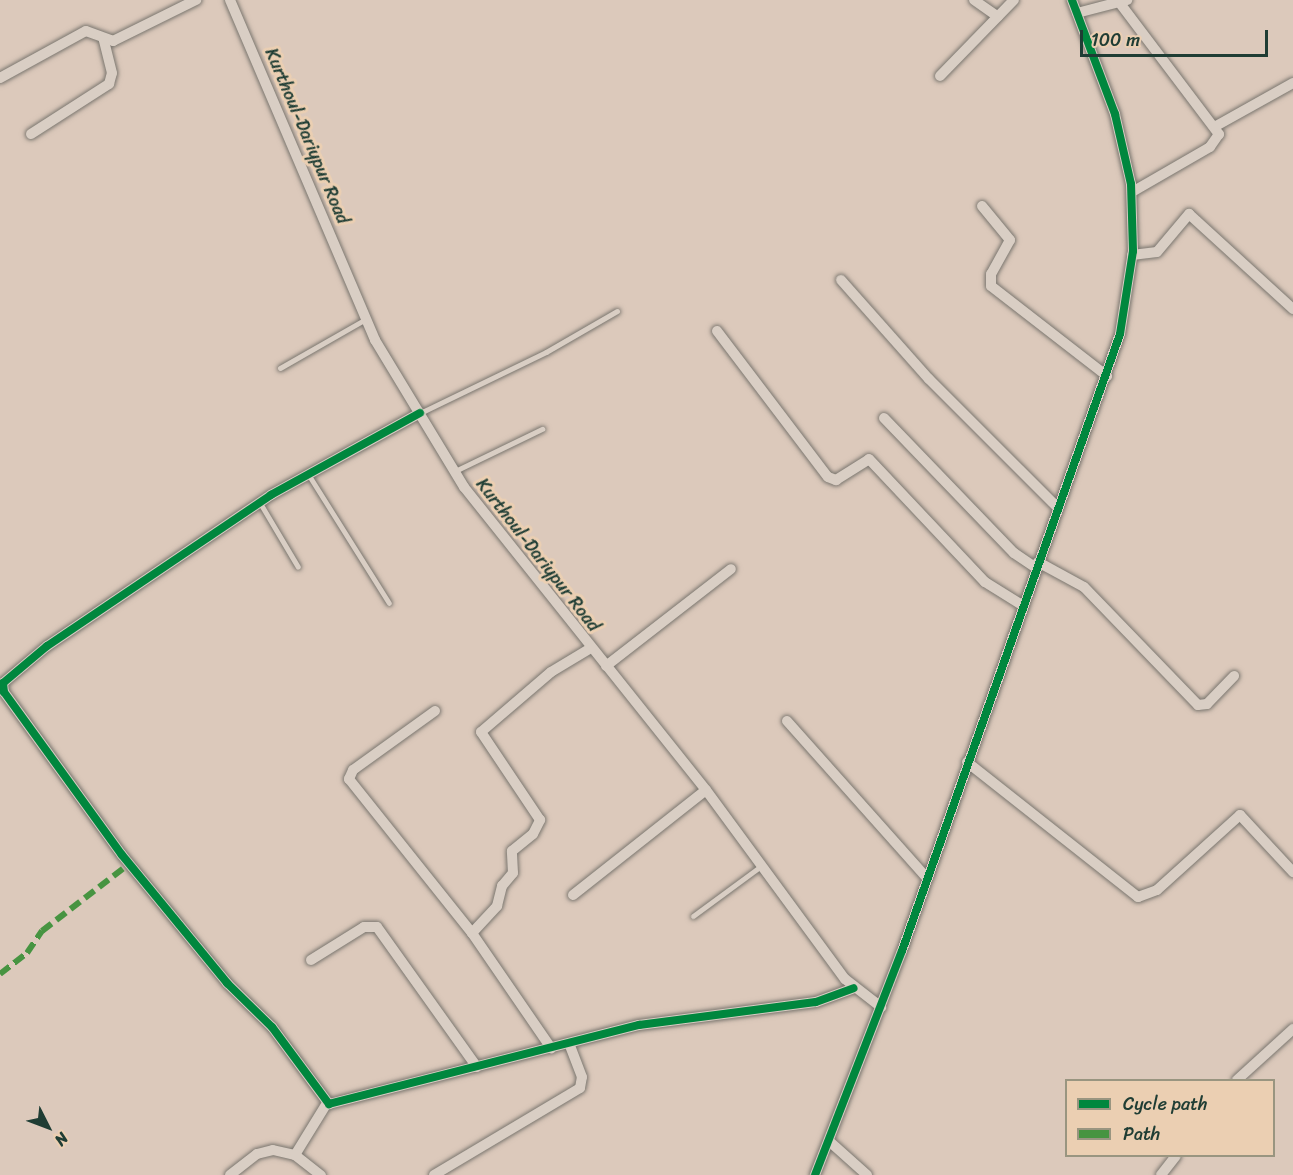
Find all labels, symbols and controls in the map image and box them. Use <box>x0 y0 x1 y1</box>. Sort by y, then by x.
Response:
scale bar <box>1083 18 1270 56</box>
text: 100 m <box>1091 24 1140 56</box>
street label: Kurthoul-Dariypur Road <box>260 45 354 227</box>
street label: Kurthoul-Dariypur Road <box>471 474 605 636</box>
legend <box>1065 1079 1275 1157</box>
text: Cycle path <box>1123 1088 1207 1120</box>
north arrow <box>18 1097 78 1157</box>
text: Path <box>1123 1118 1160 1150</box>
text: N <box>47 1126 76 1153</box>

